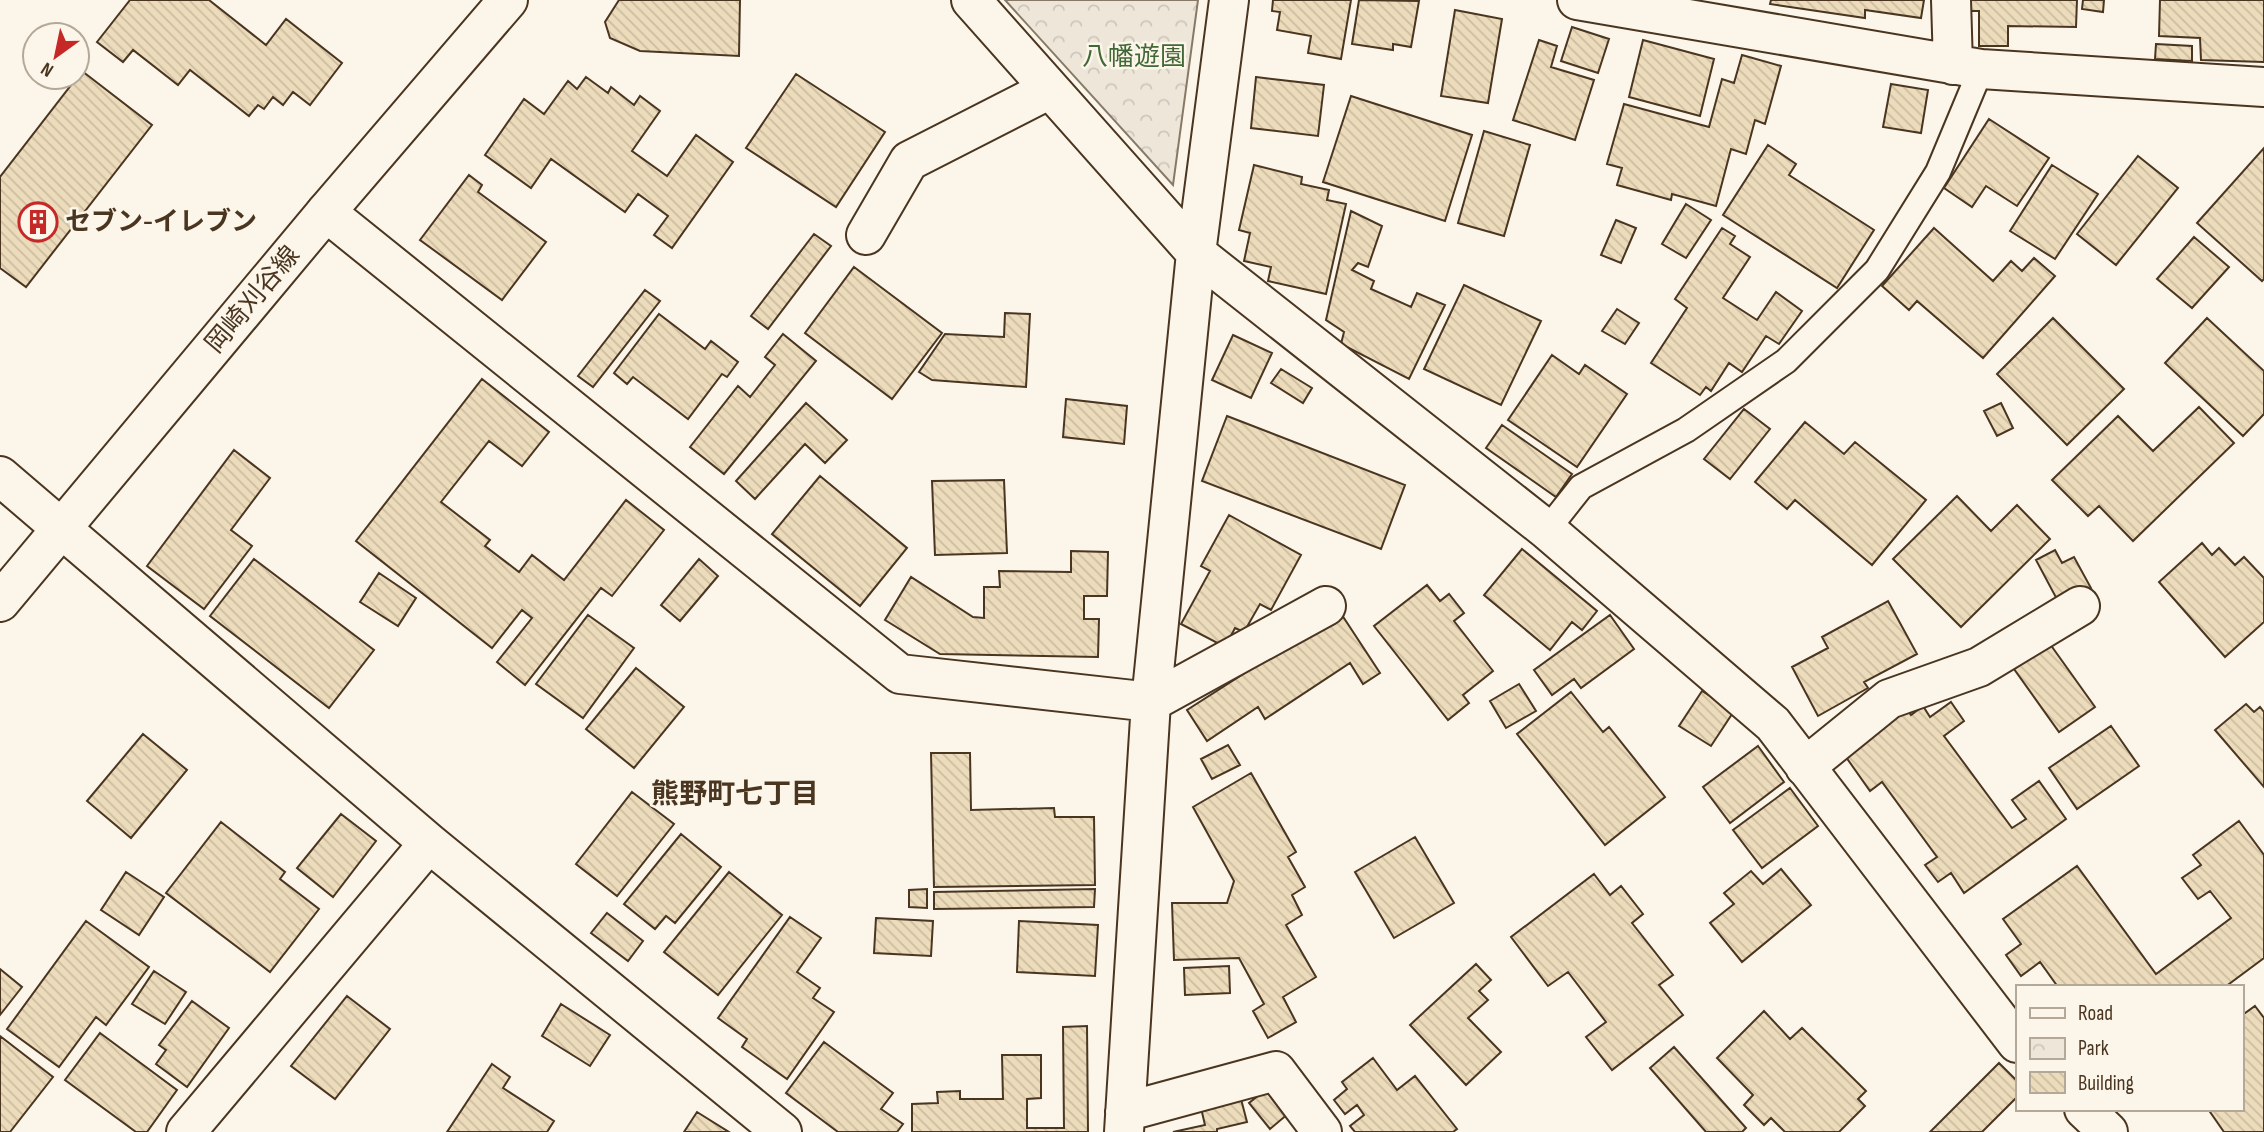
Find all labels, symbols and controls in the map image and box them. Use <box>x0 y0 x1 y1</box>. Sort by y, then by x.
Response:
north arrow <box>21 21 91 91</box>
park label: 八幡遊園 <box>1082 42 1186 73</box>
text: N <box>37 57 58 81</box>
building icon: セブン-イレブン <box>17 201 59 243</box>
place label: セブン-イレブン <box>65 207 257 238</box>
street label: 岡崎刈谷線 <box>199 240 307 360</box>
district label: 熊野町七丁目 <box>651 778 819 811</box>
legend <box>2016 985 2243 1111</box>
text: Road <box>2078 1001 2113 1026</box>
text: Park <box>2078 1036 2109 1061</box>
text: Building <box>2078 1071 2134 1096</box>

